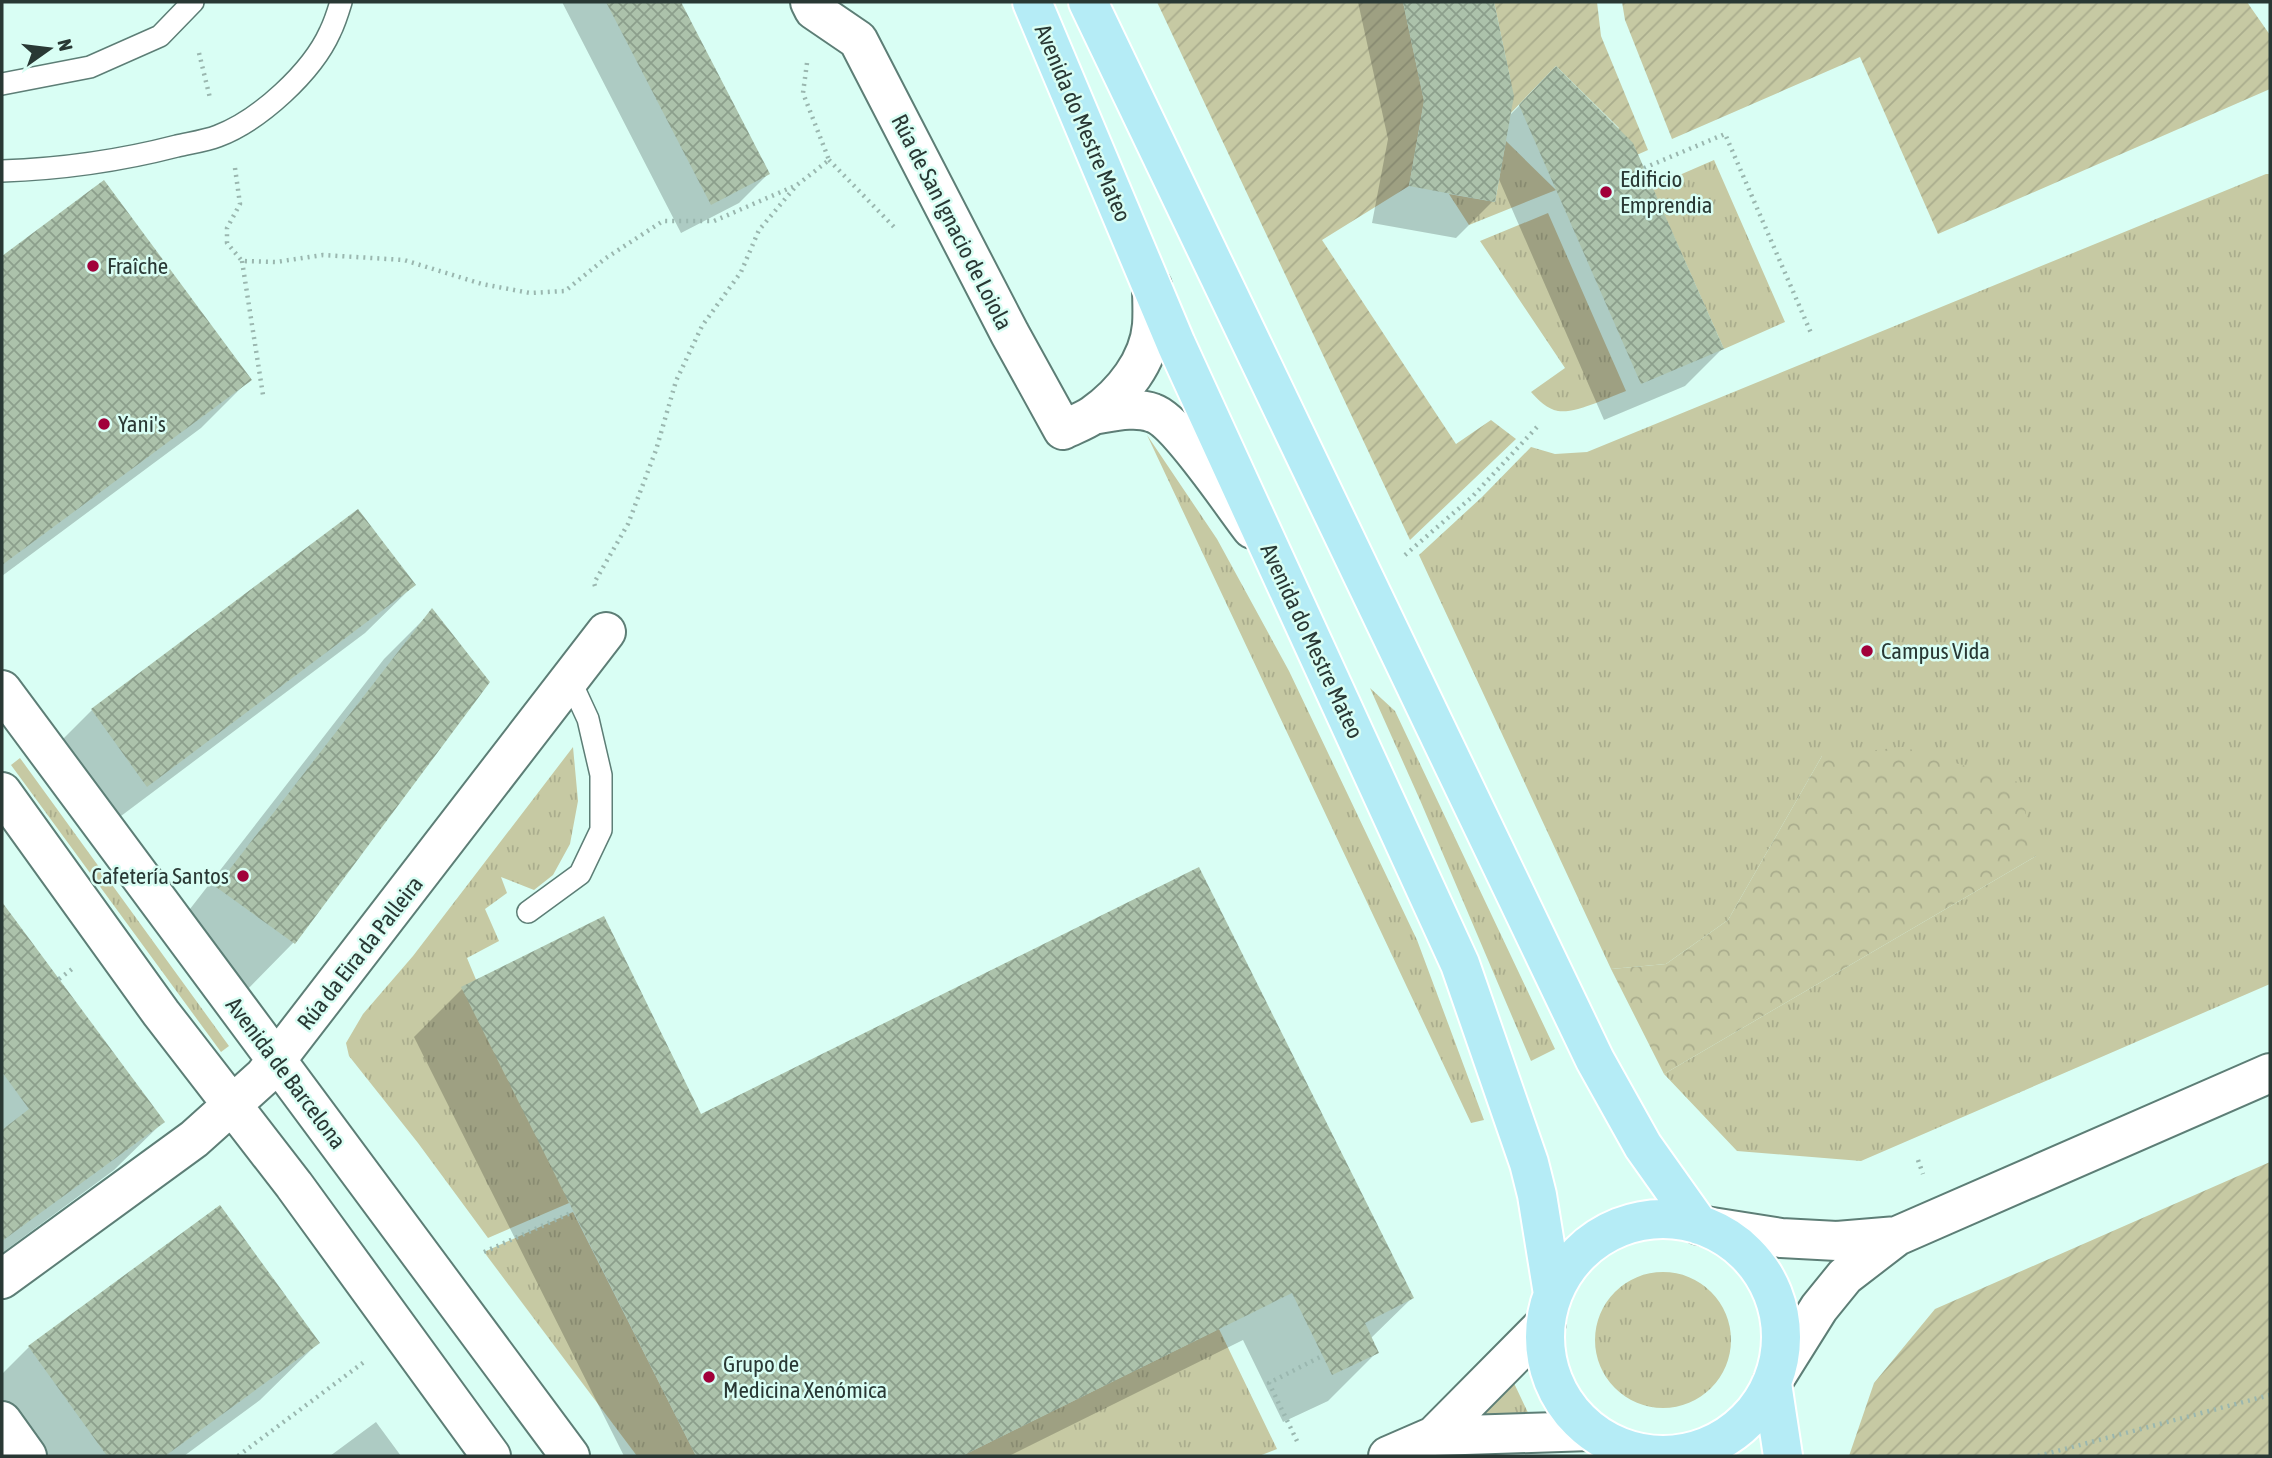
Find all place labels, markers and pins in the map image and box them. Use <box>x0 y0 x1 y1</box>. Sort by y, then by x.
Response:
place label: Edificio Emprendia <box>1620 166 1713 218</box>
marker: Edificio Emprendia <box>1598 184 1614 200</box>
place label: Fraîche <box>107 253 168 279</box>
marker: Fraîche <box>85 258 101 274</box>
place label: Yani's <box>118 411 166 437</box>
marker: Yani's <box>96 416 112 432</box>
place label: Campus Vida <box>1881 638 1990 664</box>
marker: Campus Vida <box>1859 643 1875 659</box>
place label: Cafetería Santos <box>92 863 229 889</box>
marker: Cafetería Santos <box>235 868 251 884</box>
place label: Grupo de Medicina Xenómica <box>723 1351 887 1403</box>
marker: Grupo de Medicina Xenómica <box>701 1369 717 1385</box>

